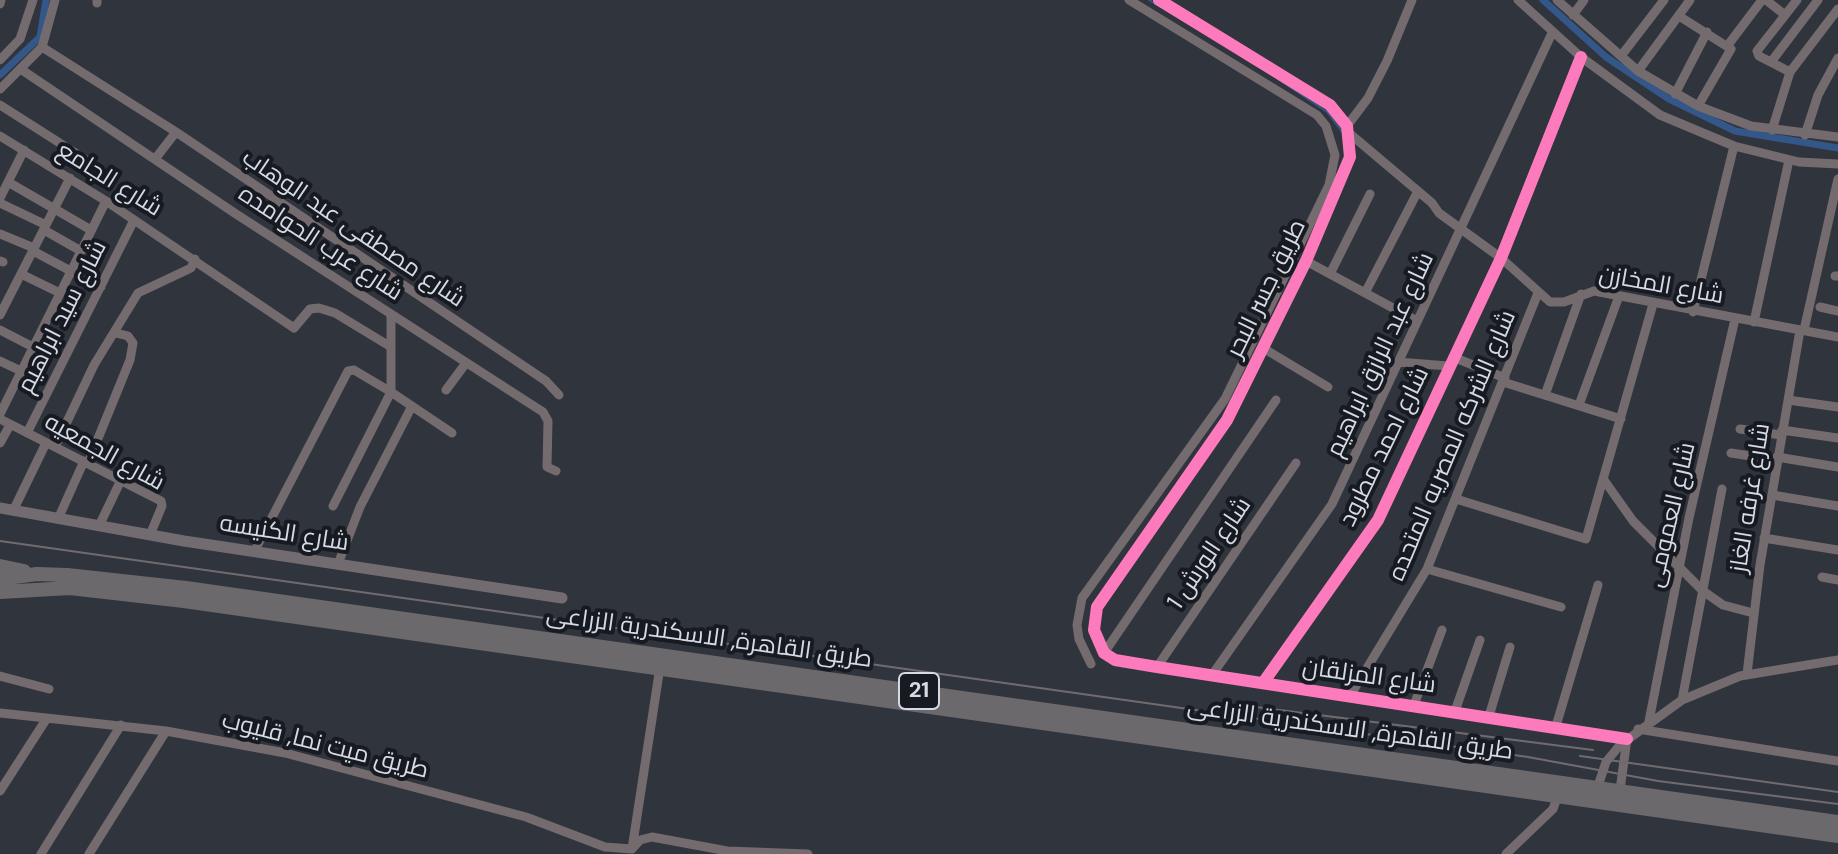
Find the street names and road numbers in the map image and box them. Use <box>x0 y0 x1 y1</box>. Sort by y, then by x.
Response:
street label: شارع الجامع <box>51 137 167 223</box>
street label: شارع مصطفى عبد الوهاب <box>236 144 470 314</box>
street label: شارع عرب الحوامده <box>233 180 407 308</box>
street label: طريق جسر البحر <box>1221 215 1313 363</box>
street label: شارع سيد ابراهيم <box>12 236 114 398</box>
street label: شارع عبد الرازق ابراهيم <box>1321 248 1441 462</box>
street label: شارع المخازن <box>1596 261 1726 311</box>
street label: شارع الشركه المصريه المتحده <box>1383 306 1523 586</box>
street label: شارع احمد مطرود <box>1334 363 1436 531</box>
street label: شارع الجمعيه <box>39 408 169 498</box>
street label: شارع غرفه الغاز <box>1725 421 1777 575</box>
street label: شارع العمومى <box>1641 440 1703 590</box>
street label: شارع الورش 1 <box>1162 492 1258 616</box>
street label: شارع الكنيسه <box>217 510 351 558</box>
street label: طريق القاهرة, الاسكندرية الزراعى <box>544 601 874 675</box>
street label: شارع المزلقان <box>1300 653 1438 701</box>
road number: 21 <box>899 673 939 709</box>
street label: طريق القاهرة, الاسكندرية الزراعى <box>1185 693 1515 767</box>
street label: طريق ميت نما, قليوب <box>219 706 431 786</box>

